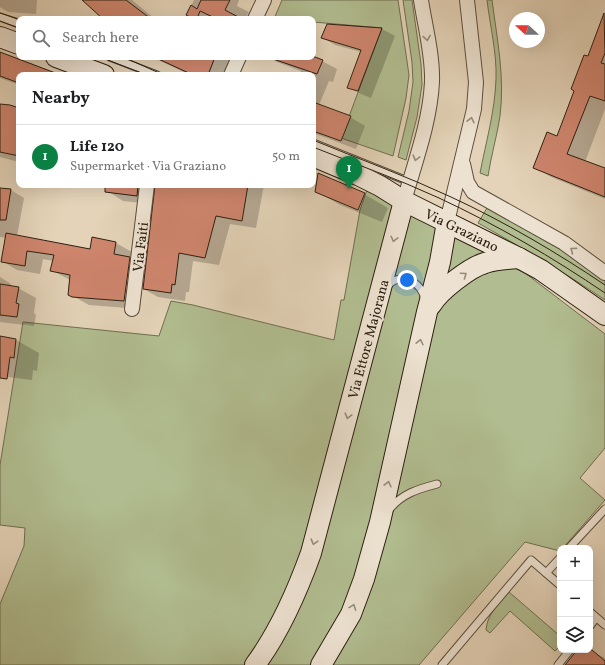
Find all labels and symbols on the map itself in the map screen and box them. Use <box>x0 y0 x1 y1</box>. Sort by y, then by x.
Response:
north arrow <box>509 12 545 48</box>
one-way arrow <box>422 35 431 42</box>
one-way arrow <box>467 117 475 123</box>
one-way arrow <box>412 154 421 161</box>
pin: 1 <box>336 156 362 189</box>
street label: Via Graziano <box>421 205 501 257</box>
street label: Via Faiti <box>129 221 154 273</box>
one-way arrow <box>390 235 399 242</box>
one-way arrow <box>571 248 578 255</box>
your location <box>397 270 417 290</box>
one-way arrow <box>460 272 467 280</box>
street label: Via Ettore Majorana <box>344 277 395 401</box>
one-way arrow <box>416 339 424 345</box>
one-way arrow <box>344 413 353 420</box>
one-way arrow <box>384 480 392 487</box>
one-way arrow <box>310 538 319 545</box>
one-way arrow <box>349 604 357 611</box>

